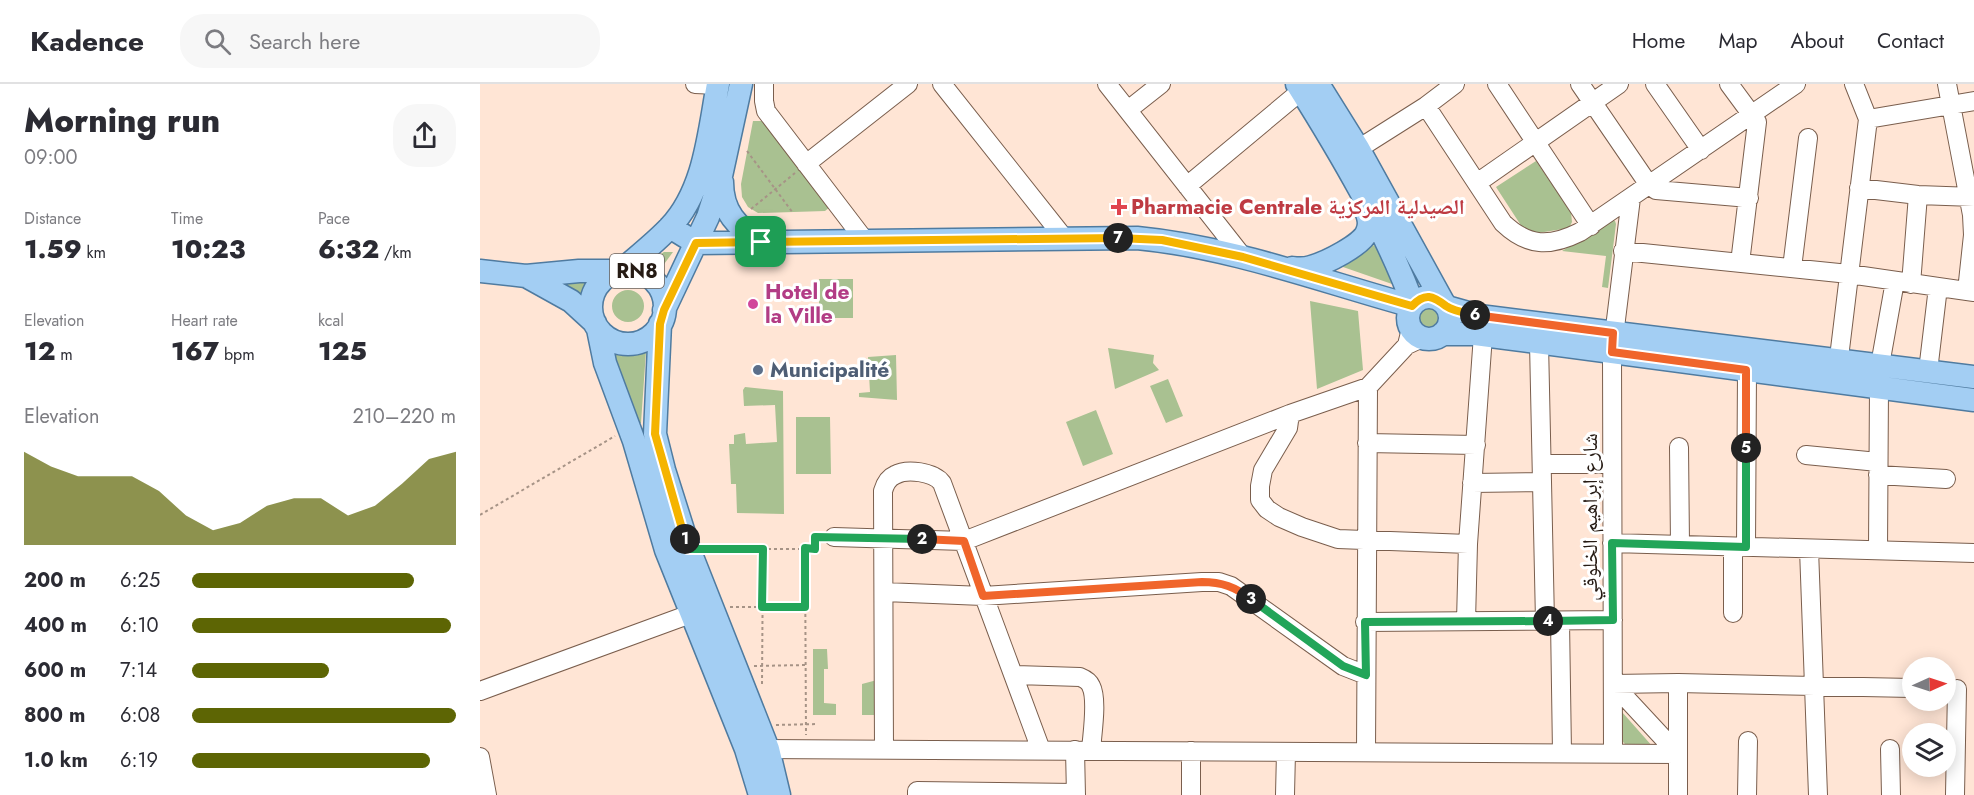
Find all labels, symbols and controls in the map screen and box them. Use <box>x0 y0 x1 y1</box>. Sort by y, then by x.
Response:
search box <box>180 14 600 68</box>
text: Kadence <box>30 21 144 62</box>
icon: search <box>201 25 234 58</box>
text: Search here <box>249 25 360 57</box>
text: Home <box>1632 26 1685 56</box>
text: Map <box>1718 26 1758 56</box>
text: About <box>1791 26 1844 56</box>
text: Contact <box>1877 26 1944 56</box>
text: Morning run <box>24 97 220 144</box>
button: share <box>393 104 456 167</box>
text: 09:00 <box>24 143 78 172</box>
place label: Pharmacie Centrale الصيدلية المركزية <box>1131 192 1465 222</box>
marker: Pharmacie Centrale الصيدلية المركزية <box>1112 200 1126 214</box>
text: Distance <box>24 207 81 230</box>
text: Time <box>171 207 203 230</box>
text: Pace <box>318 207 350 230</box>
pin <box>735 216 786 267</box>
pin: 7 <box>1103 223 1133 253</box>
icon: arrive <box>744 225 777 258</box>
text: 7 <box>1113 226 1123 249</box>
text: 1.59 <box>24 230 82 268</box>
text: 10:23 <box>171 230 245 268</box>
text: 6:32 <box>318 230 379 268</box>
text: km <box>82 241 106 264</box>
text: /km <box>379 241 412 264</box>
road number: RN8 <box>610 254 664 288</box>
place label: Hotel de la Ville <box>765 277 850 331</box>
marker: Hotel de la Ville <box>746 297 760 311</box>
pin: 6 <box>1460 300 1490 330</box>
text: 6 <box>1470 303 1480 326</box>
text: Elevation <box>24 309 84 332</box>
text: Heart rate <box>171 309 238 332</box>
text: kcal <box>318 309 344 332</box>
text: 12 <box>24 332 55 370</box>
text: 167 <box>171 332 219 370</box>
text: 125 <box>318 332 367 370</box>
text: m <box>55 343 73 366</box>
text: bpm <box>219 343 255 366</box>
place label: Municipalité <box>770 355 889 385</box>
marker: Municipalité <box>751 363 765 377</box>
text: Elevation <box>24 402 99 431</box>
text: 210–220 m <box>352 402 456 431</box>
street label: شارع إبراهيم الخلوقي <box>1575 433 1606 601</box>
pin: 5 <box>1731 433 1761 463</box>
text: 5 <box>1741 436 1751 459</box>
pin: 1 <box>670 524 700 554</box>
pin: 2 <box>907 524 937 554</box>
text: 1 <box>681 527 689 550</box>
text: 2 <box>917 527 927 550</box>
text: 200 m <box>24 566 86 595</box>
text: 6:25 <box>120 566 160 595</box>
pin: 3 <box>1236 584 1266 614</box>
text: 3 <box>1246 587 1256 610</box>
pin: 4 <box>1533 606 1563 636</box>
text: 4 <box>1542 609 1554 632</box>
text: 400 m <box>24 611 87 640</box>
text: 6:10 <box>120 611 159 640</box>
text: 600 m <box>24 656 86 685</box>
text: 7:14 <box>120 656 157 685</box>
north arrow <box>1902 657 1956 711</box>
map controls <box>1902 657 1956 777</box>
text: 800 m <box>24 701 85 730</box>
text: 6:08 <box>120 701 160 730</box>
button: layers <box>1902 723 1956 777</box>
text: 1.0 km <box>24 746 88 775</box>
text: 6:19 <box>120 746 158 775</box>

